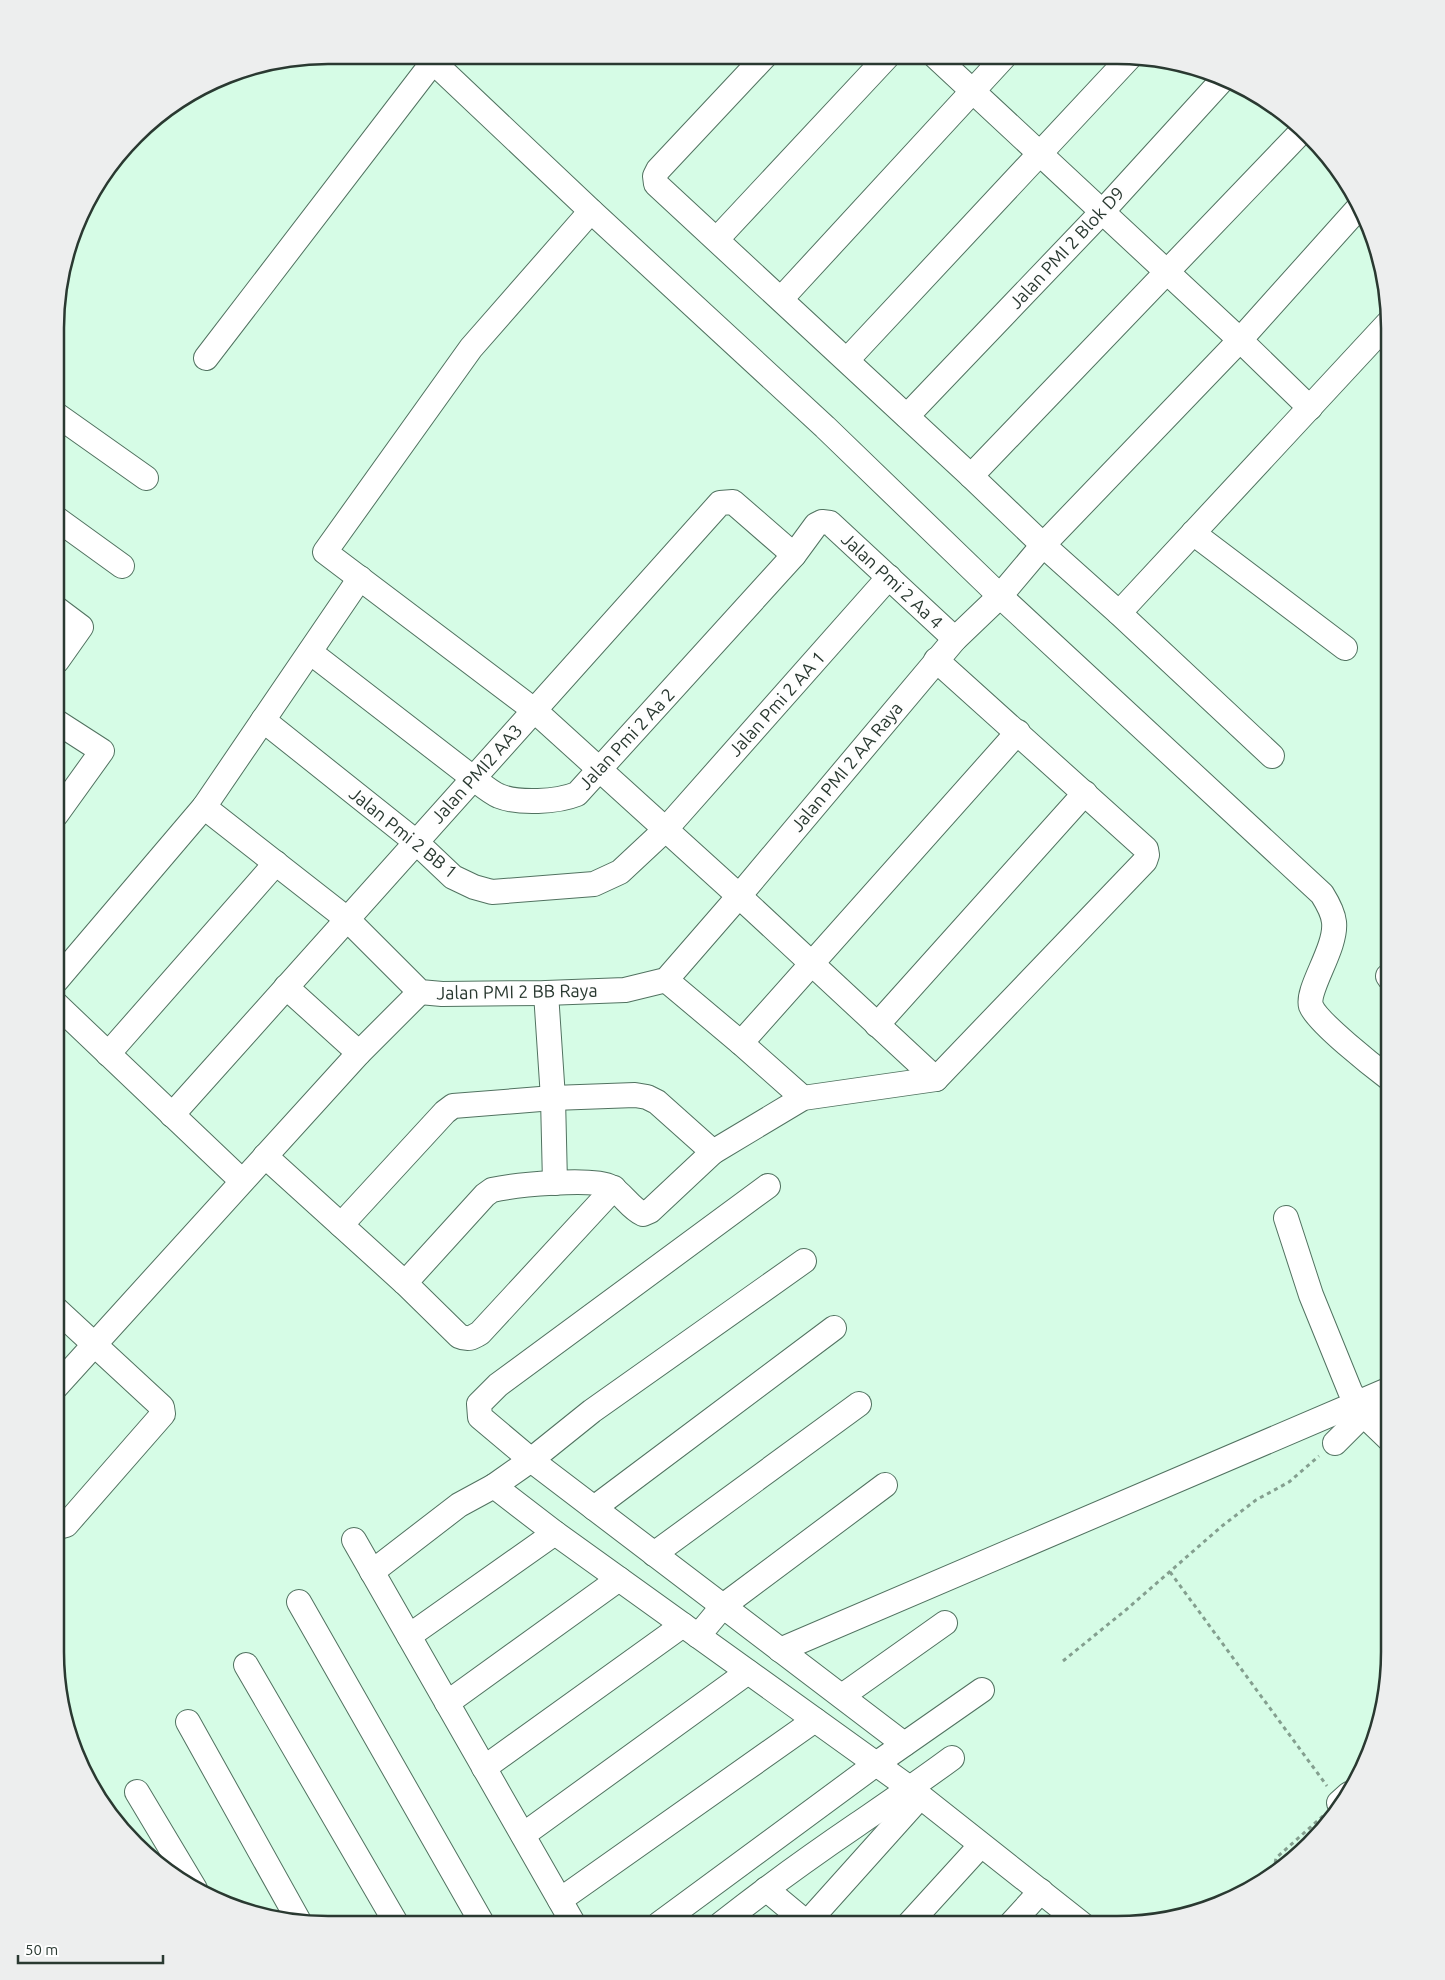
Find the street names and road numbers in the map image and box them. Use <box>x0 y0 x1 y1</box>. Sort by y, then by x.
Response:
street label: Jalan PMI 2 Blok D9 <box>1005 182 1128 312</box>
street label: Jalan Pmi 2 Aa 4 <box>838 528 947 632</box>
street label: Jalan Pmi 2 AA 1 <box>724 647 828 760</box>
street label: Jalan Pmi 2 Aa 2 <box>574 684 678 793</box>
street label: Jalan PMI 2 AA Raya <box>786 698 906 835</box>
street label: Jalan PMI2 AA3 <box>427 720 526 827</box>
street label: Jalan Pmi 2 BB 1 <box>346 783 461 882</box>
street label: Jalan PMI 2 BB Raya <box>436 980 598 1002</box>

